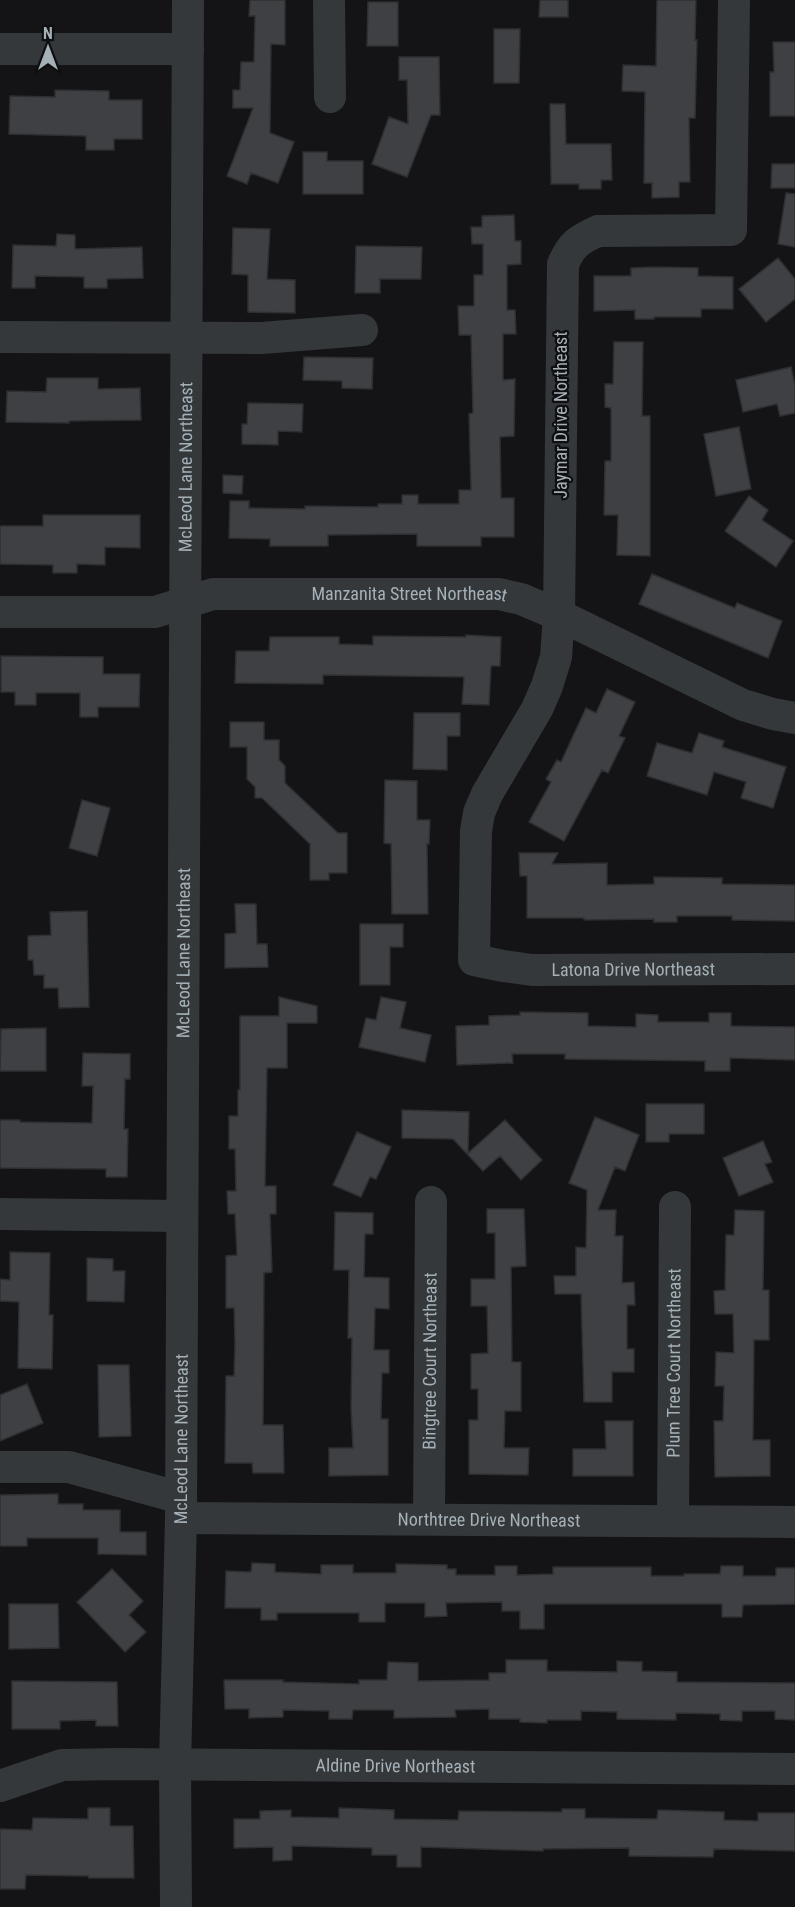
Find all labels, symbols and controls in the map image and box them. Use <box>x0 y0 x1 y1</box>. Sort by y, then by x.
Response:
north arrow <box>18 18 78 78</box>
text: N <box>43 24 53 43</box>
street label: Jaymar Drive Northeast <box>550 331 571 499</box>
street label: McLeod Lane Northeast <box>174 382 196 552</box>
street label: Manzanita Street Northeast <box>311 583 509 606</box>
street label: McLeod Lane Northeast <box>172 868 194 1038</box>
street label: Latona Drive Northeast <box>551 958 715 980</box>
street label: Plum Tree Court Northeast <box>662 1268 685 1458</box>
street label: Bingtree Court Northeast <box>418 1272 441 1450</box>
street label: McLeod Lane Northeast <box>170 1354 192 1524</box>
street label: Northtree Drive Northeast <box>398 1508 580 1531</box>
street label: Aldine Drive Northeast <box>316 1754 475 1777</box>

